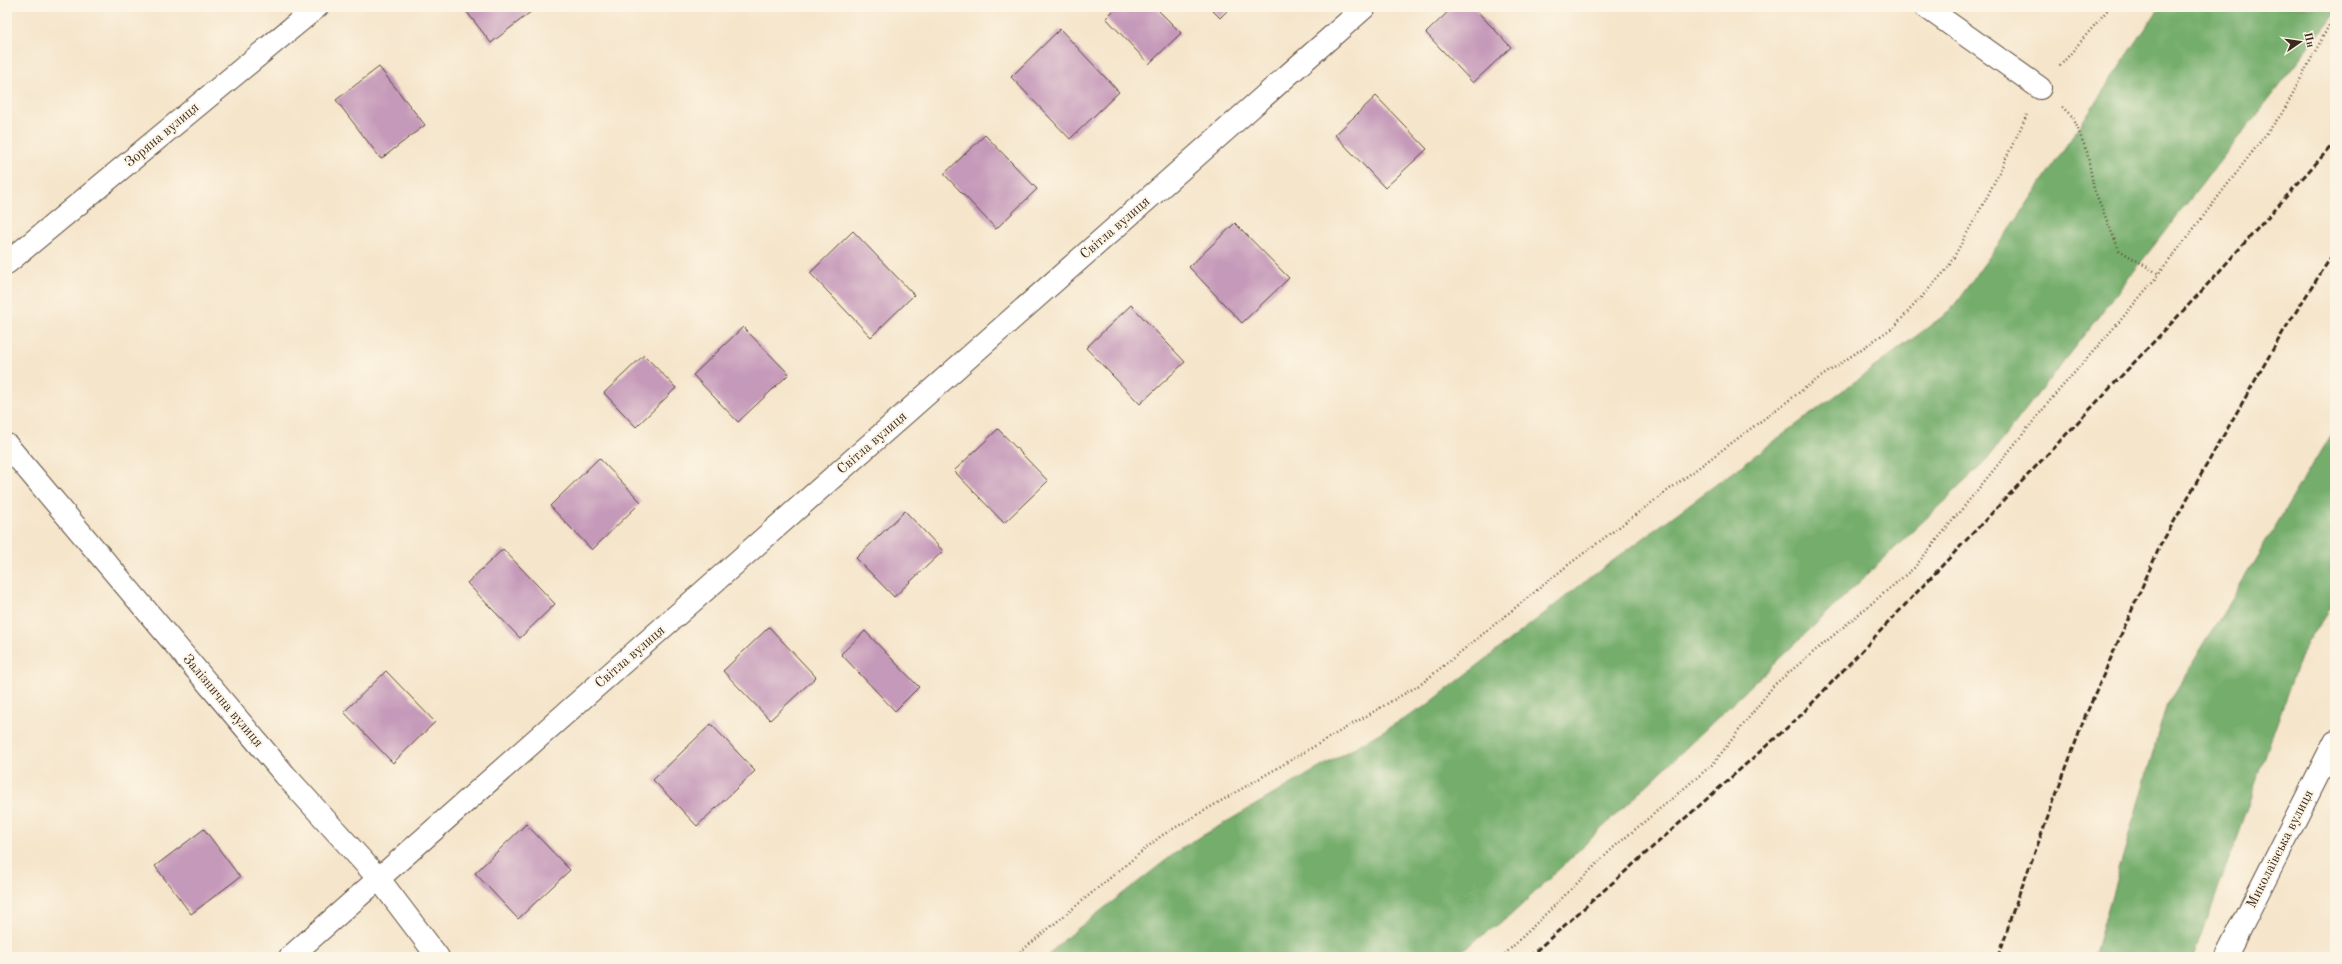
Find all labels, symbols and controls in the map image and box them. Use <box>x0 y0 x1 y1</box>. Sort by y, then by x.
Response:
north arrow <box>2280 22 2320 62</box>
text: Пн <box>2301 31 2315 49</box>
street label: Зоряна вулиця <box>122 100 202 170</box>
street label: Світла вулиця <box>1078 194 1152 262</box>
street label: Світла вулиця <box>835 409 909 477</box>
street label: Світла вулиця <box>593 623 667 691</box>
street label: Залізнична вулиця <box>180 652 266 750</box>
street label: Миколаївська вулиця <box>2244 788 2316 910</box>

